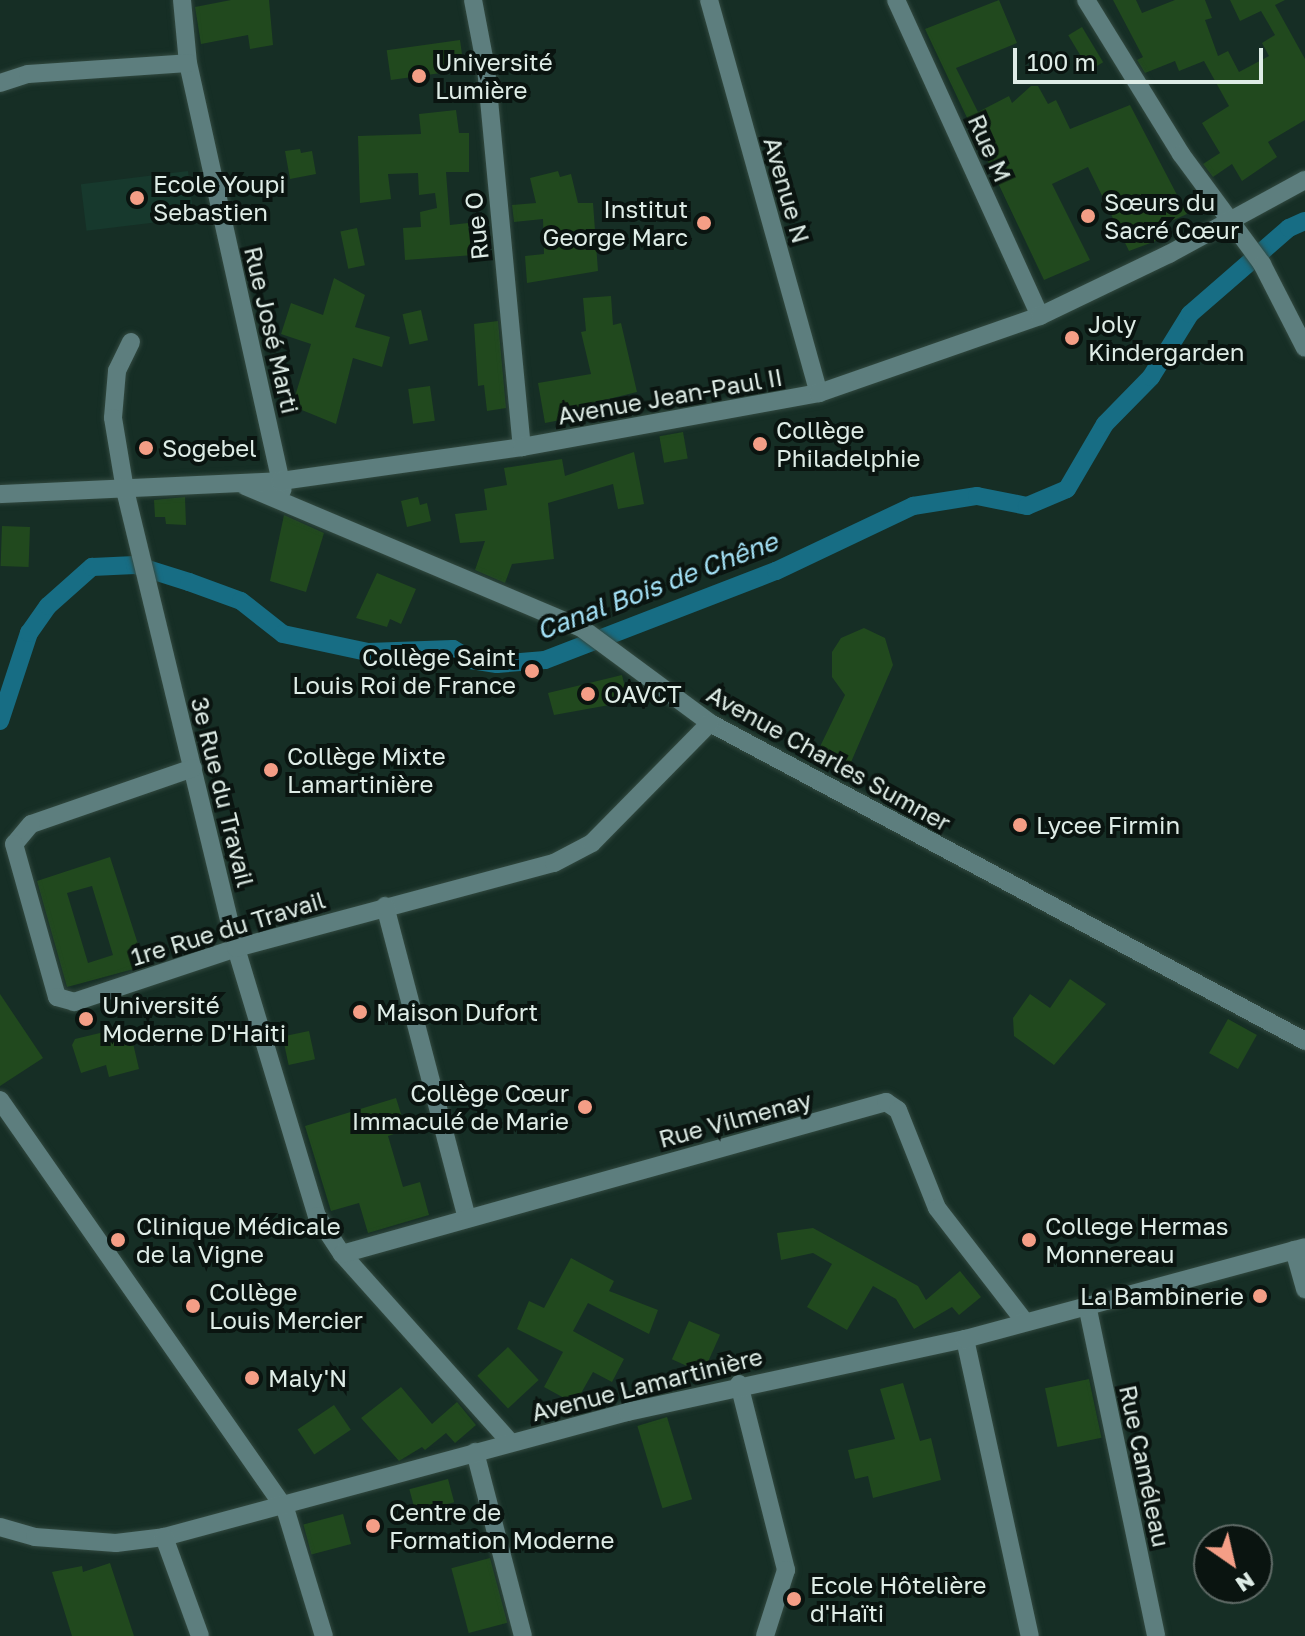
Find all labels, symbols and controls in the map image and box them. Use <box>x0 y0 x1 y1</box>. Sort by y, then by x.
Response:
scale bar <box>1017 32 1267 82</box>
text: 100 m <box>1027 47 1096 76</box>
place label: Université Lumière <box>435 48 553 104</box>
marker: Université Lumière <box>410 67 428 85</box>
street label: Rue M <box>962 110 1018 186</box>
street label: Avenue N <box>758 134 816 246</box>
place label: Ecole Youpi Sebastien <box>153 170 286 226</box>
place label: Sœurs du Sacré Cœur <box>1104 188 1239 244</box>
marker: Ecole Youpi Sebastien <box>128 189 146 207</box>
street label: Rue O <box>458 191 494 261</box>
place label: Institut George Marc <box>543 195 688 251</box>
marker: Sœurs du Sacré Cœur <box>1079 207 1097 225</box>
marker: Institut George Marc <box>695 214 713 232</box>
street label: Rue José Marti <box>239 244 305 416</box>
place label: Joly Kindergarden <box>1088 310 1244 366</box>
marker: Joly Kindergarden <box>1063 329 1081 347</box>
street label: Avenue Jean-Paul II <box>555 362 785 430</box>
place label: Collège Philadelphie <box>776 416 920 472</box>
place label: Sogebel <box>162 434 257 462</box>
marker: Collège Philadelphie <box>751 435 769 453</box>
marker: Sogebel <box>137 439 155 457</box>
water label: Canal Bois de Chêne <box>532 526 782 646</box>
place label: Collège Saint Louis Roi de France <box>292 643 516 699</box>
marker: Collège Saint Louis Roi de France <box>523 662 541 680</box>
street label: Avenue Charles Sumner <box>702 679 956 837</box>
place label: OAVCT <box>604 680 682 708</box>
marker: OAVCT <box>579 685 597 703</box>
street label: 3e Rue du Travail <box>185 694 261 890</box>
place label: Collège Mixte Lamartinière <box>287 742 446 798</box>
marker: Collège Mixte Lamartinière <box>262 761 280 779</box>
place label: Lycee Firmin <box>1036 811 1180 839</box>
marker: Lycee Firmin <box>1011 816 1029 834</box>
street label: 1re Rue du Travail <box>127 885 329 971</box>
place label: Université Moderne D'Haiti <box>102 991 286 1047</box>
place label: Maison Dufort <box>376 998 538 1026</box>
marker: Maison Dufort <box>351 1003 369 1021</box>
marker: Université Moderne D'Haiti <box>77 1010 95 1028</box>
place label: Collège Cœur Immaculé de Marie <box>352 1079 569 1135</box>
street label: Rue Vilmenay <box>655 1085 815 1153</box>
marker: Collège Cœur Immaculé de Marie <box>576 1098 594 1116</box>
place label: Clinique Médicale de la Vigne <box>136 1212 341 1268</box>
place label: College Hermas Monnereau <box>1045 1212 1228 1268</box>
marker: Clinique Médicale de la Vigne <box>107 1229 129 1251</box>
marker: College Hermas Monnereau <box>1020 1231 1038 1249</box>
place label: Collège Louis Mercier <box>209 1278 363 1334</box>
place label: La Bambinerie <box>1080 1282 1244 1310</box>
marker: La Bambinerie <box>1251 1287 1269 1305</box>
marker: Collège Louis Mercier <box>184 1297 202 1315</box>
street label: Avenue Lamartinière <box>529 1341 765 1427</box>
place label: Maly'N <box>268 1364 347 1392</box>
marker: Maly'N <box>243 1369 261 1387</box>
street label: Rue Caméleau <box>1114 1382 1176 1550</box>
place label: Centre de Formation Moderne <box>389 1498 614 1554</box>
marker: Centre de Formation Moderne <box>364 1517 382 1535</box>
north arrow <box>1193 1524 1273 1604</box>
text: N <box>1231 1567 1260 1599</box>
place label: Ecole Hôtelière d'Haïti <box>810 1571 986 1627</box>
marker: Ecole Hôtelière d'Haïti <box>785 1590 803 1608</box>

